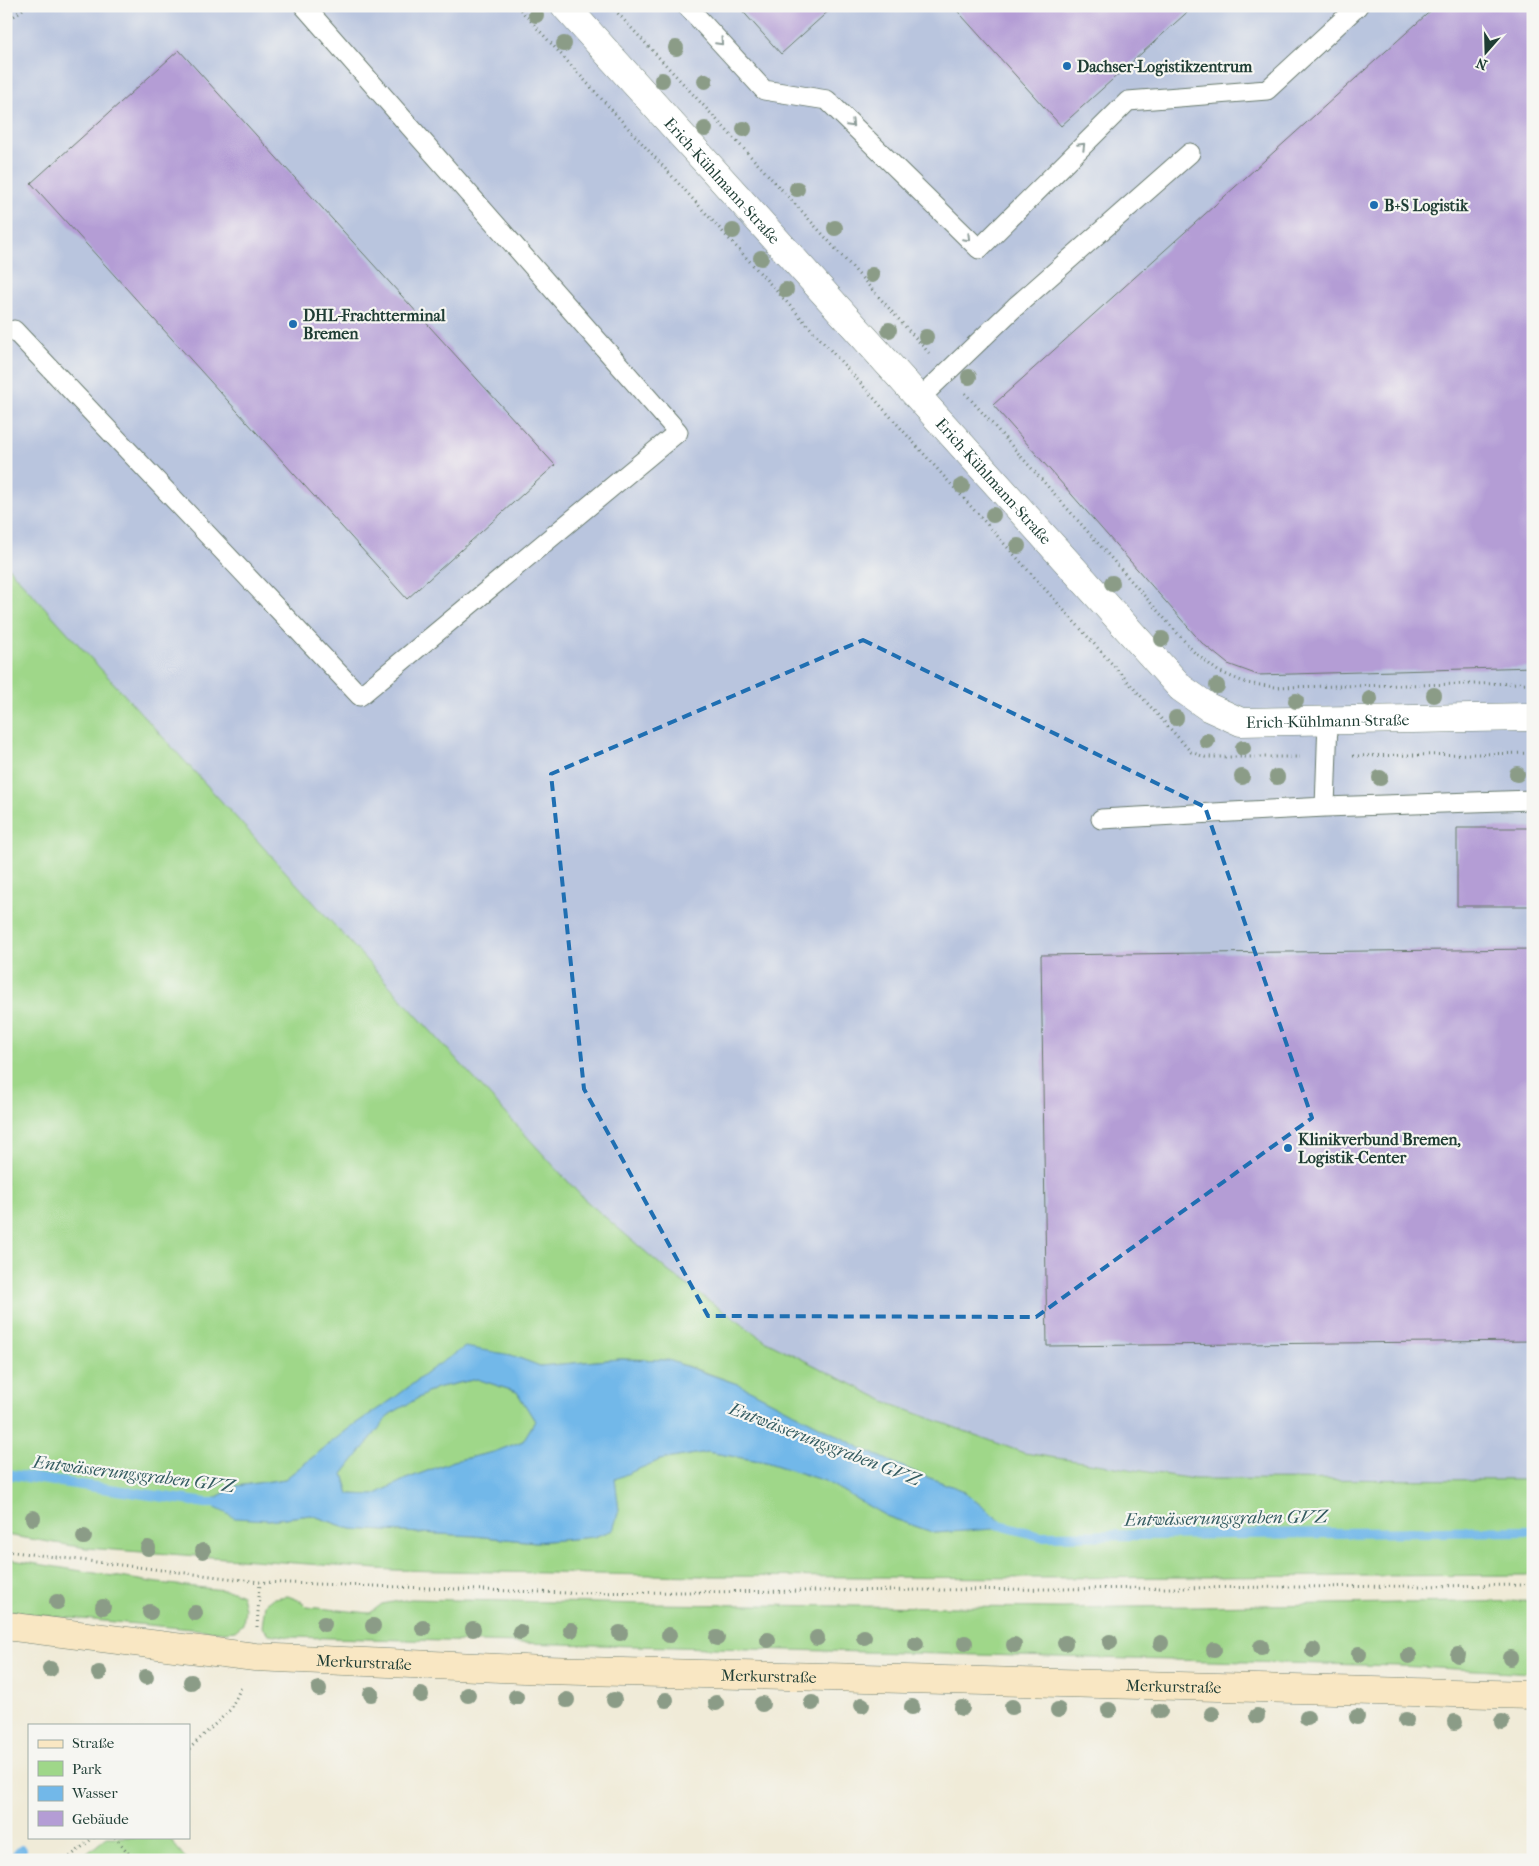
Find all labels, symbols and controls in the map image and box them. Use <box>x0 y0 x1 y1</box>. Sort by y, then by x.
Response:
north arrow <box>1462 28 1512 78</box>
one-way arrow <box>714 37 723 46</box>
text: N <box>1473 54 1490 74</box>
place label: Dachser-Logistikzentrum <box>1077 57 1253 77</box>
marker: Dachser-Logistikzentrum <box>1061 60 1073 72</box>
street label: Erich-Kühlmann-Straße <box>660 114 784 248</box>
one-way arrow <box>846 118 855 127</box>
one-way arrow <box>1076 143 1085 152</box>
place label: B+S Logistik <box>1384 196 1469 216</box>
marker: B+S Logistik <box>1368 199 1380 211</box>
one-way arrow <box>961 232 970 241</box>
place label: DHL-Frachtterminal Bremen <box>303 306 446 343</box>
marker: DHL-Frachtterminal Bremen <box>287 318 299 330</box>
street label: Erich-Kühlmann-Straße <box>932 414 1056 548</box>
street label: Erich-Kühlmann-Straße <box>1246 710 1410 732</box>
place label: Klinikverbund Bremen, Logistik-Center <box>1298 1130 1461 1168</box>
marker: Klinikverbund Bremen, Logistik-Center <box>1282 1142 1294 1154</box>
water label: Entwässerungsgraben GVZ <box>725 1398 926 1491</box>
water label: Entwässerungsgraben GVZ <box>31 1452 238 1498</box>
water label: Entwässerungsgraben GVZ <box>1123 1506 1330 1531</box>
street label: Merkurstraße <box>316 1651 412 1674</box>
street label: Merkurstraße <box>721 1665 817 1687</box>
street label: Merkurstraße <box>1125 1676 1222 1697</box>
legend <box>28 1724 190 1838</box>
text: Straße <box>72 1734 115 1752</box>
text: Park <box>72 1760 102 1778</box>
text: Wasser <box>71 1784 118 1802</box>
text: Gebäude <box>72 1810 129 1828</box>

